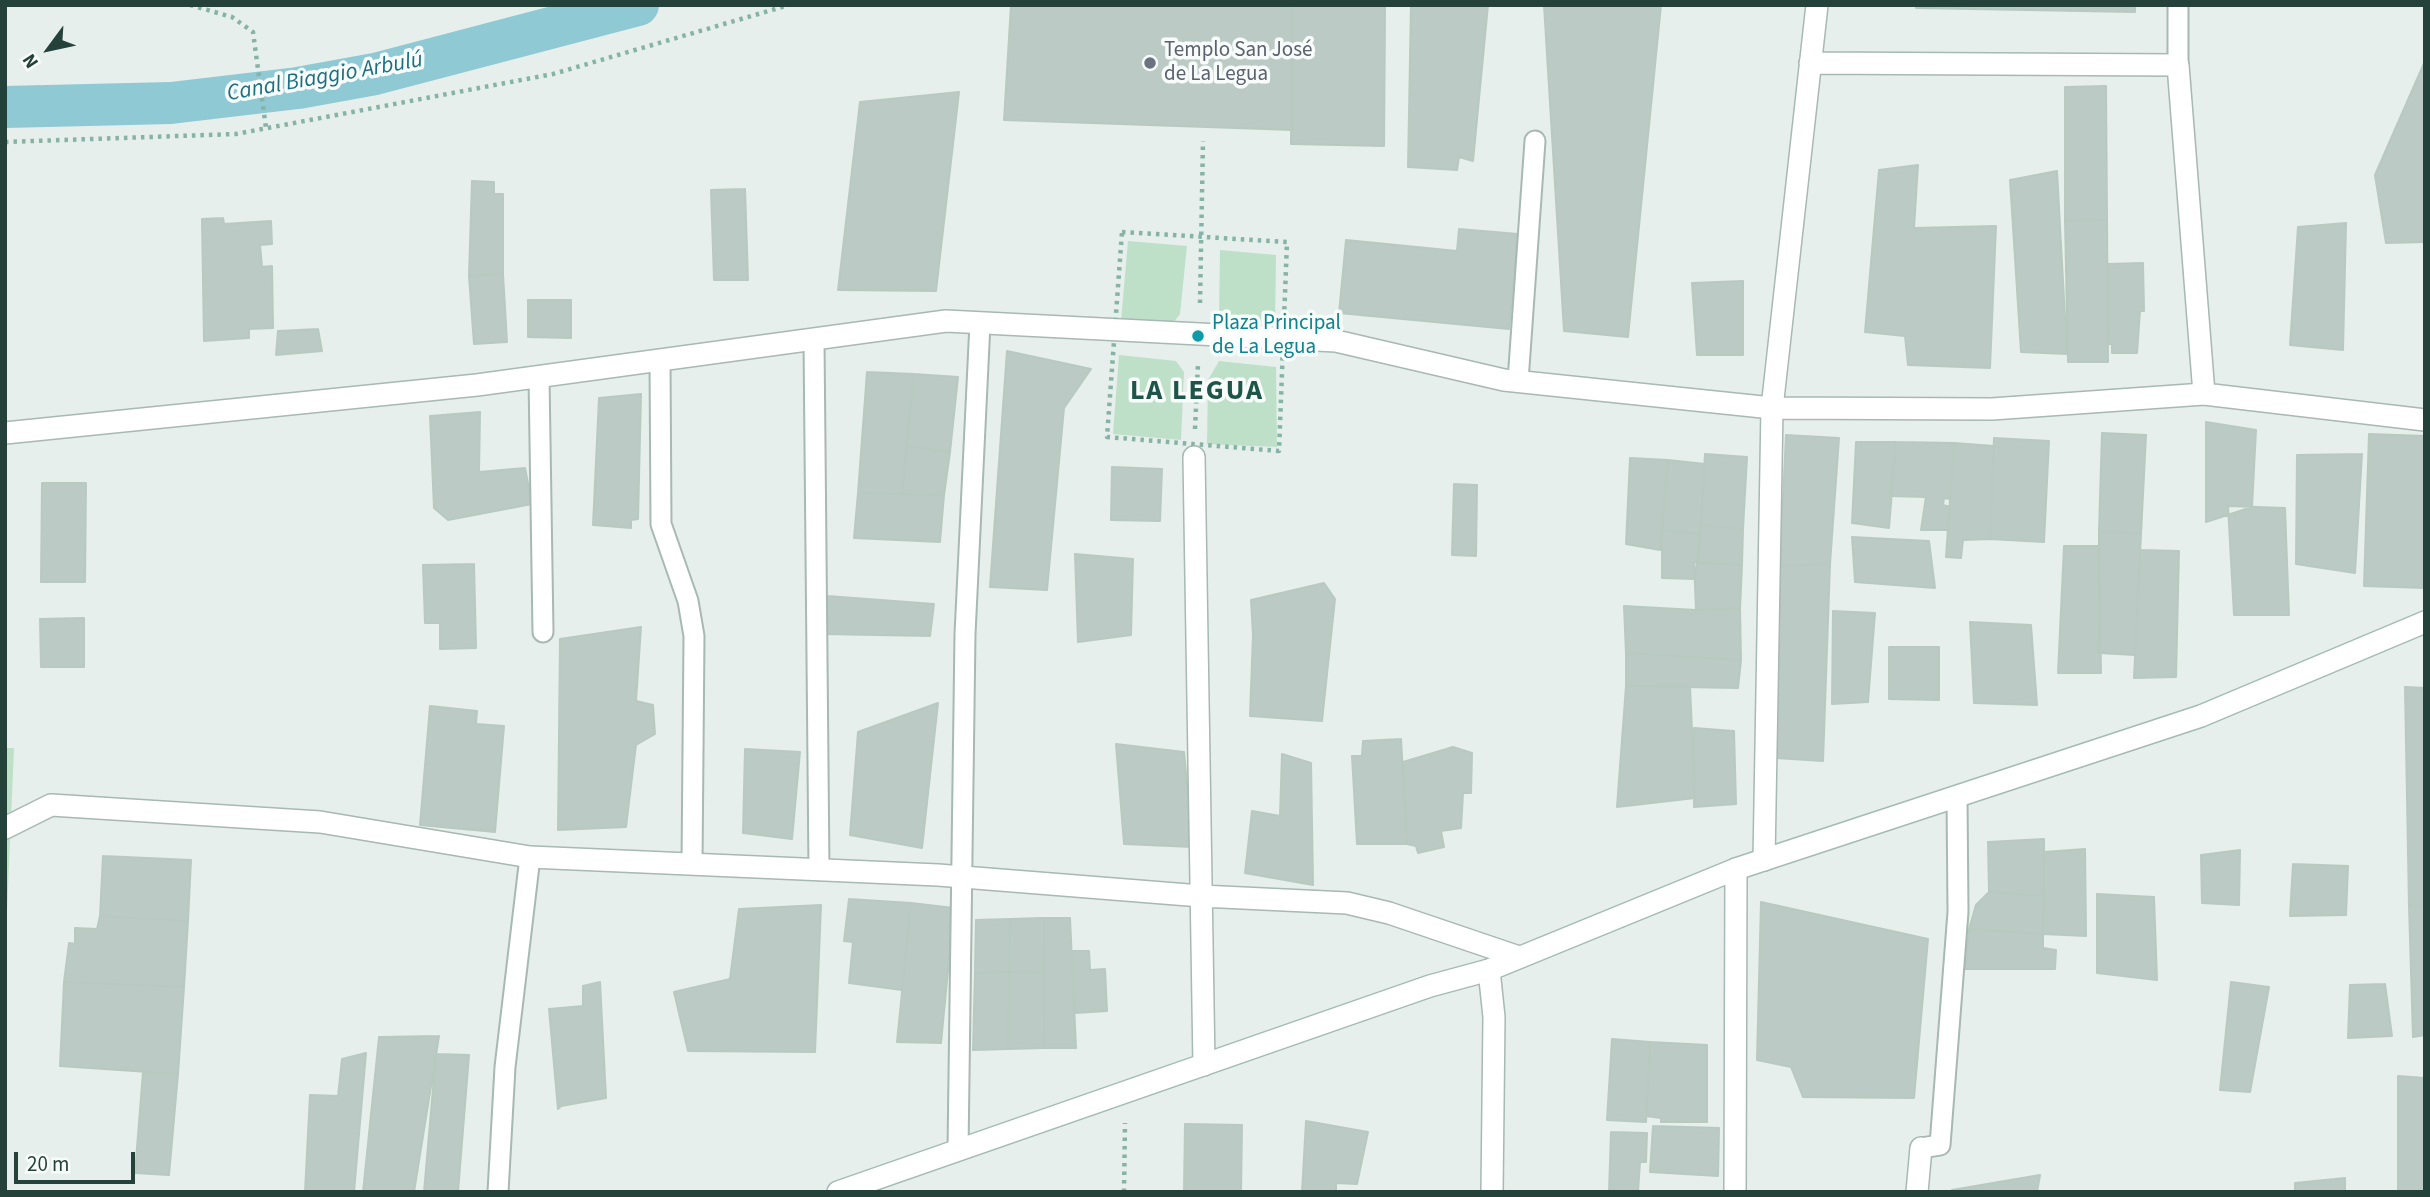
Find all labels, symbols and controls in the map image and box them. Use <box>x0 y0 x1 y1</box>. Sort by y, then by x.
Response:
north arrow <box>14 14 84 84</box>
place label: Templo San José de La Legua <box>1164 38 1312 88</box>
water label: Canal Biaggio Arbulú <box>225 47 425 109</box>
text: N <box>16 48 46 73</box>
marker: Templo San José de La Legua <box>1142 55 1158 71</box>
place label: Plaza Principal de La Legua <box>1212 311 1341 361</box>
marker: Plaza Principal de La Legua <box>1190 328 1206 344</box>
district label: LA LEGUA <box>1131 376 1263 410</box>
scale bar <box>18 1138 138 1182</box>
text: 20 m <box>27 1149 69 1179</box>

